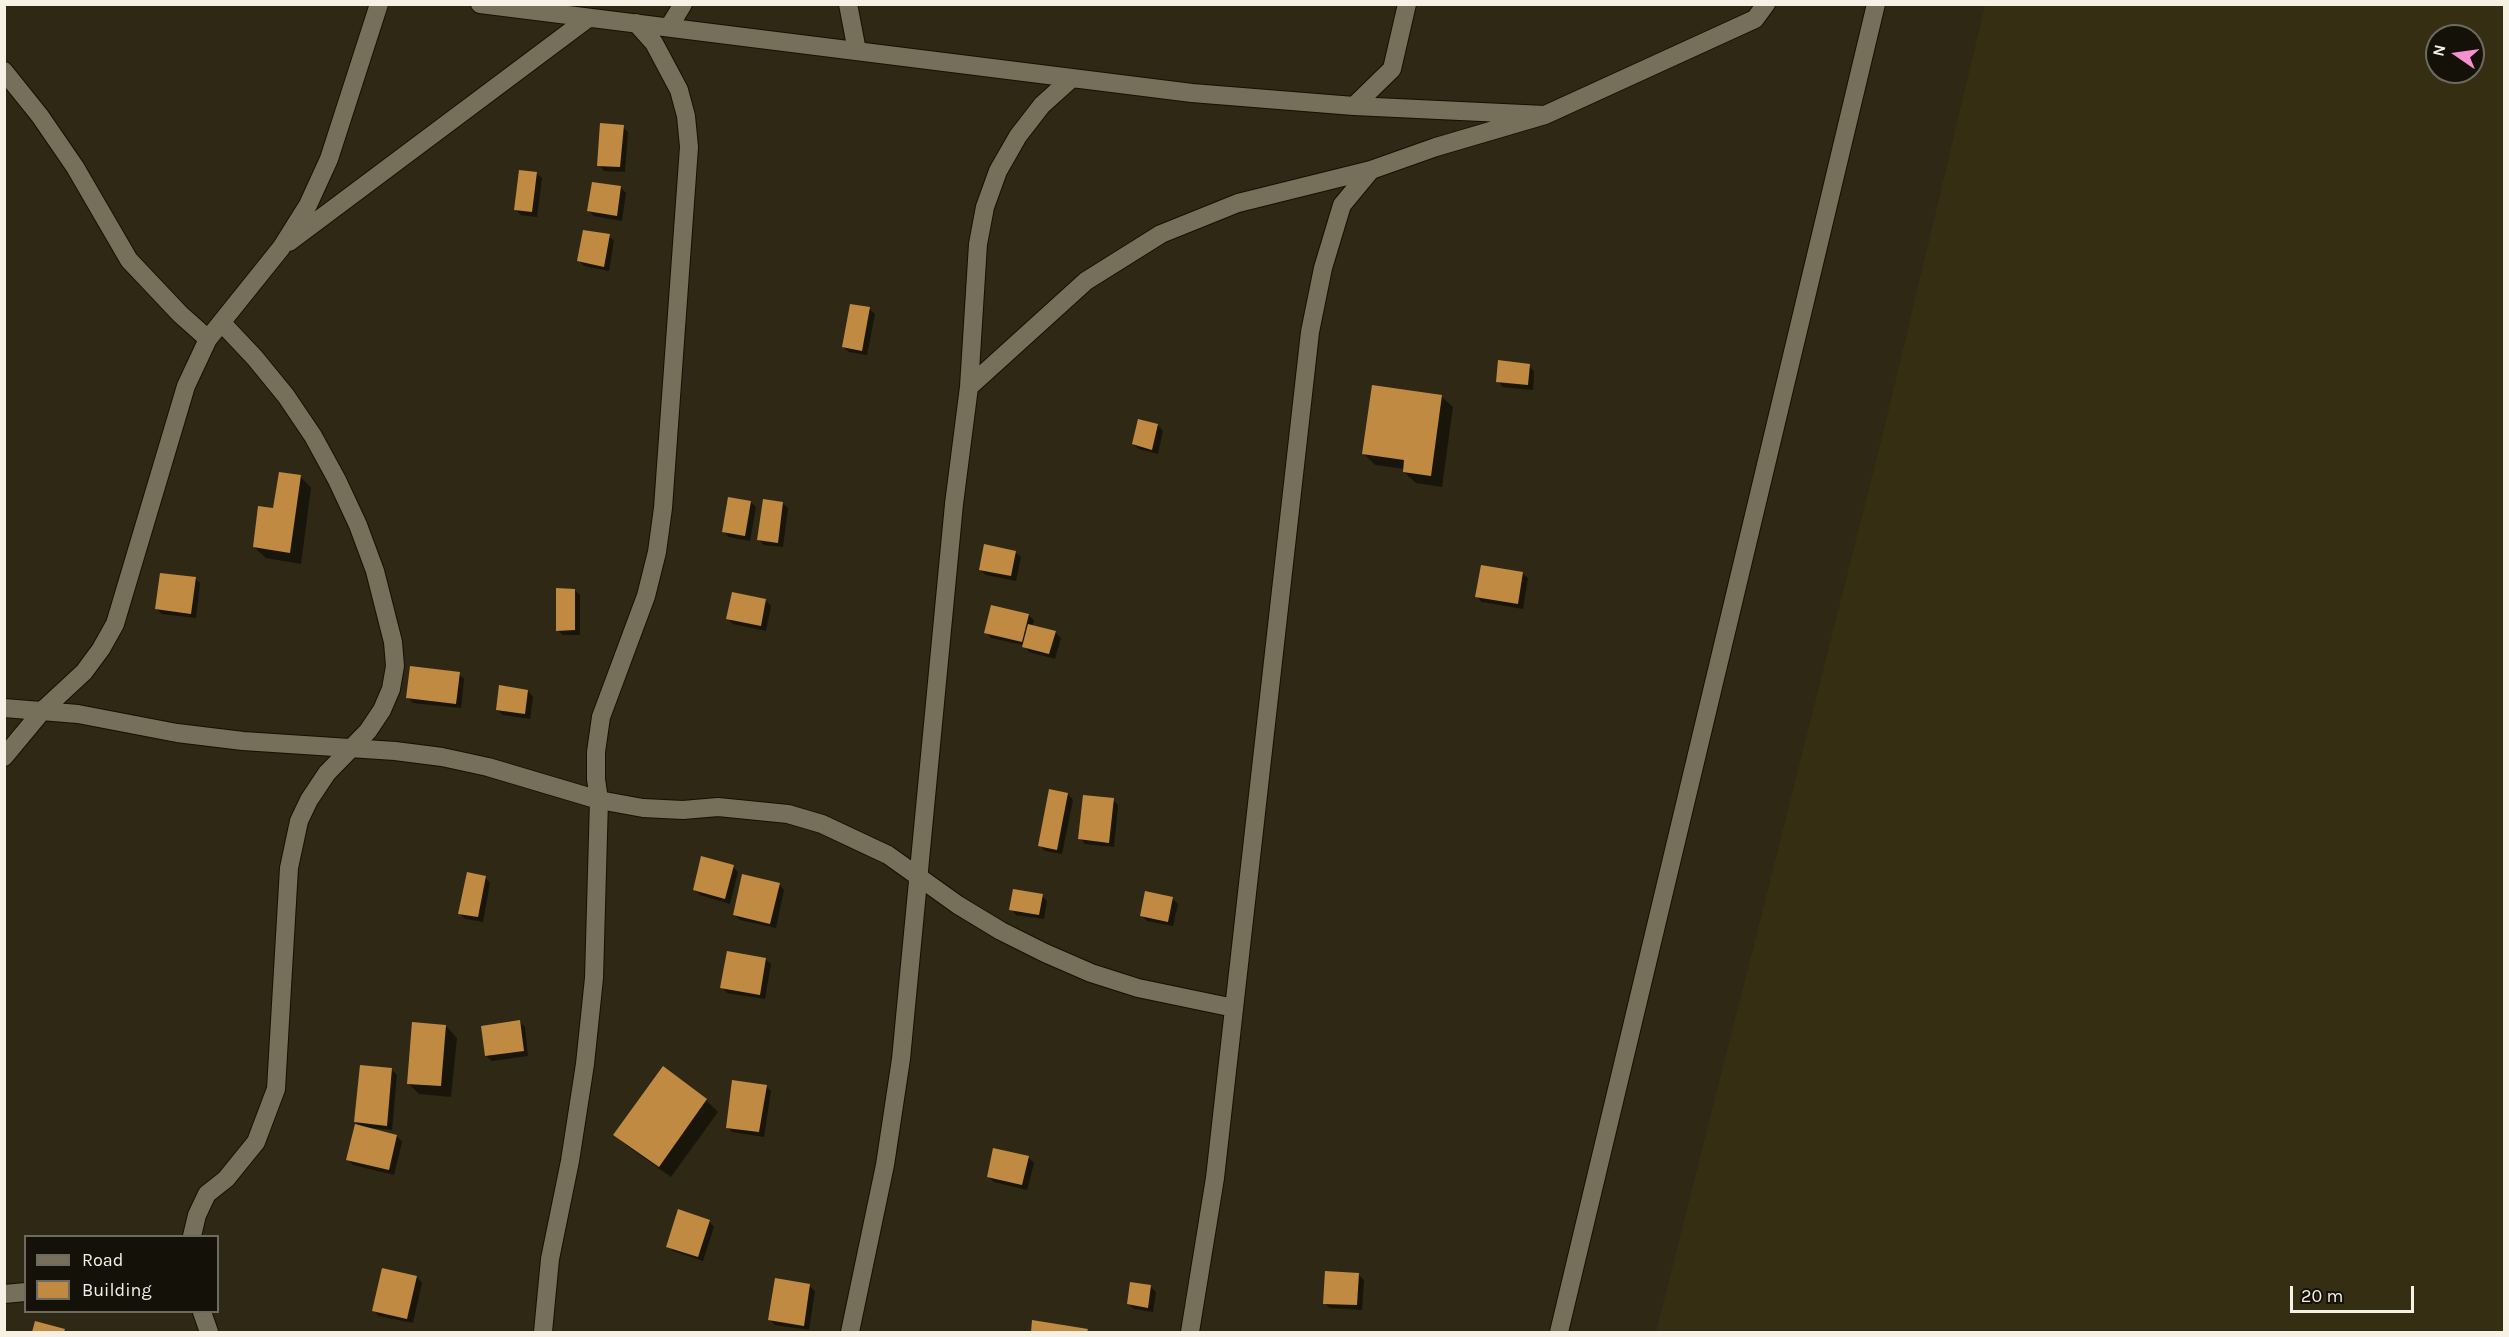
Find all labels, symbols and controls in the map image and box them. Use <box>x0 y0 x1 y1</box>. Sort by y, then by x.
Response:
north arrow <box>2425 24 2485 84</box>
text: N <box>2428 43 2449 58</box>
legend <box>24 1235 219 1313</box>
text: Road <box>82 1249 123 1271</box>
scale bar <box>2293 1274 2418 1312</box>
text: Building <box>82 1279 152 1301</box>
text: 20 m <box>2301 1285 2343 1307</box>

